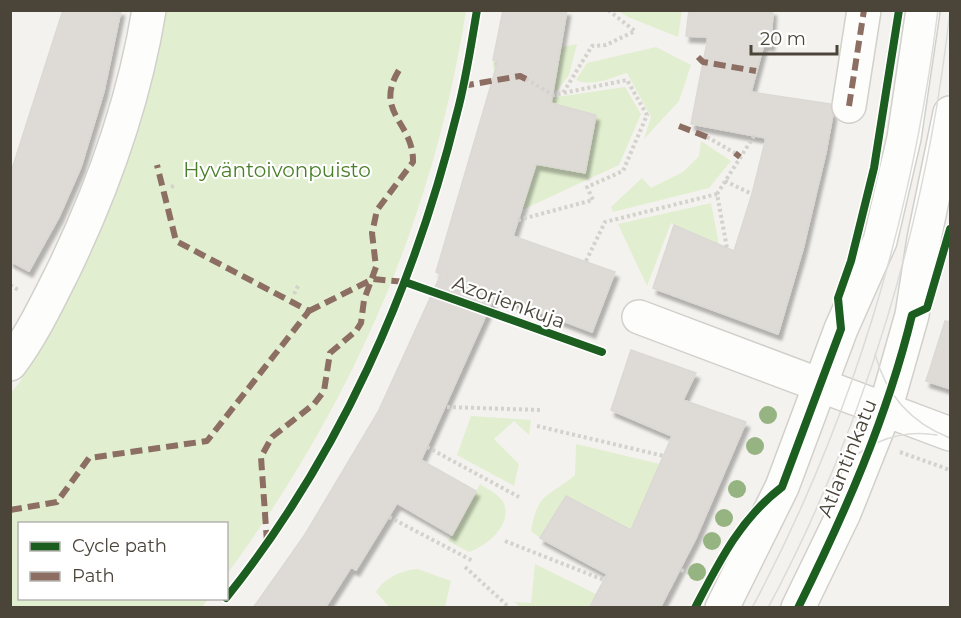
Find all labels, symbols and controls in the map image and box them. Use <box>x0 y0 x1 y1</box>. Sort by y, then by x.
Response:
scale bar <box>751 18 836 56</box>
text: 20 m <box>760 28 806 50</box>
park label: Hyväntoivonpuisto <box>183 158 371 182</box>
street label: Azorienkuja <box>449 271 569 333</box>
street label: Atlantinkatu <box>812 395 882 521</box>
legend <box>18 522 228 600</box>
text: Cycle path <box>72 535 167 557</box>
text: Path <box>72 565 115 587</box>

